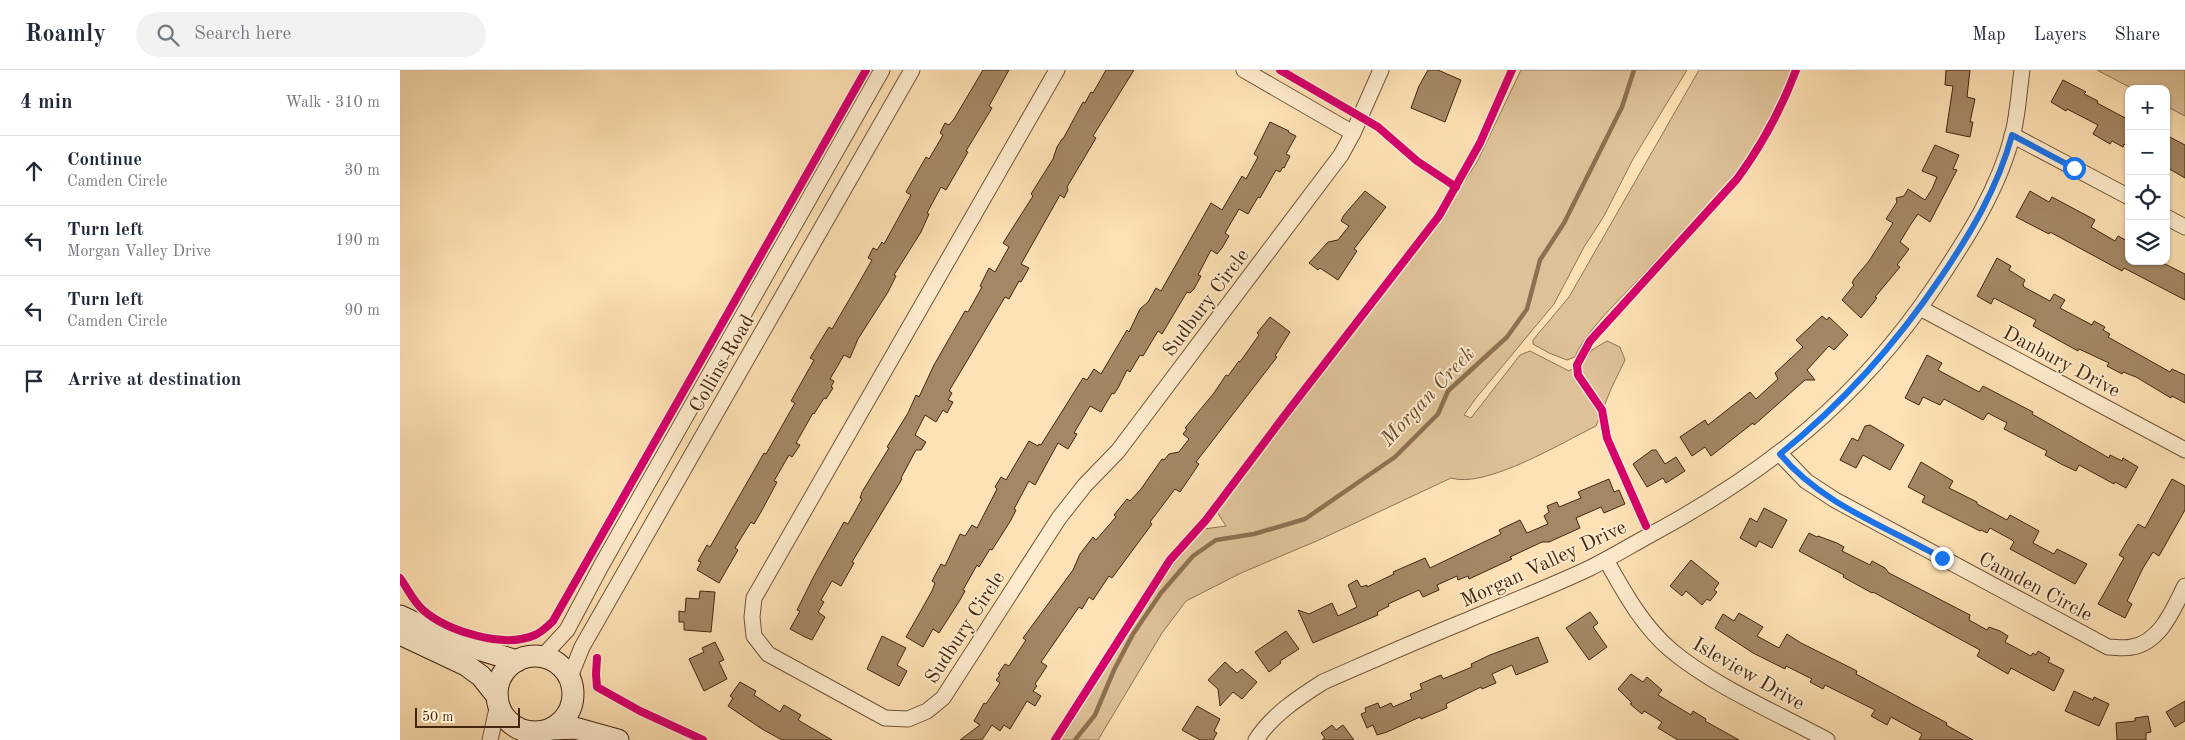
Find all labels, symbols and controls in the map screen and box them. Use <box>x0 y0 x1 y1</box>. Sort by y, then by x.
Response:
search box <box>136 12 486 57</box>
icon: search <box>154 21 182 49</box>
text: Roamly <box>25 23 106 47</box>
text: Search here <box>194 25 291 44</box>
text: Map <box>1972 26 2006 44</box>
text: Layers <box>2034 26 2086 44</box>
text: Share <box>2114 26 2160 44</box>
map controls <box>2125 85 2170 265</box>
button: + <box>2125 85 2170 130</box>
text: 4 min <box>20 92 73 113</box>
text: Walk · 310 m <box>285 95 380 111</box>
button: − <box>2125 130 2170 175</box>
text: Continue <box>67 151 142 170</box>
icon: ahead <box>20 157 48 185</box>
route start <box>2063 157 2086 180</box>
text: 30 m <box>344 163 380 179</box>
text: Camden Circle <box>67 174 167 190</box>
button: locate <box>2125 175 2170 220</box>
button: layers <box>2125 220 2170 265</box>
text: Turn left <box>67 221 144 240</box>
icon: left <box>20 227 48 255</box>
text: 190 m <box>335 233 380 249</box>
text: Morgan Valley Drive <box>67 244 211 260</box>
street label: Sudbury Circle <box>1160 246 1253 361</box>
text: Turn left <box>67 291 144 310</box>
icon: left <box>20 297 48 325</box>
text: 90 m <box>344 303 380 319</box>
street label: Collins Road <box>687 312 759 416</box>
text: Camden Circle <box>67 314 167 330</box>
street label: Danbury Drive <box>1999 324 2123 402</box>
water label: Morgan Creek <box>1376 343 1479 451</box>
icon: arrive <box>20 367 48 395</box>
text: Arrive at destination <box>67 371 241 390</box>
street label: Morgan Valley Drive <box>1458 518 1630 612</box>
route end <box>1931 547 1954 570</box>
street label: Camden Circle <box>1975 549 2095 626</box>
street label: Sudbury Circle <box>922 568 1009 688</box>
street label: Isleview Drive <box>1689 635 1807 715</box>
scale bar <box>415 705 520 728</box>
text: 50 m <box>422 710 453 724</box>

